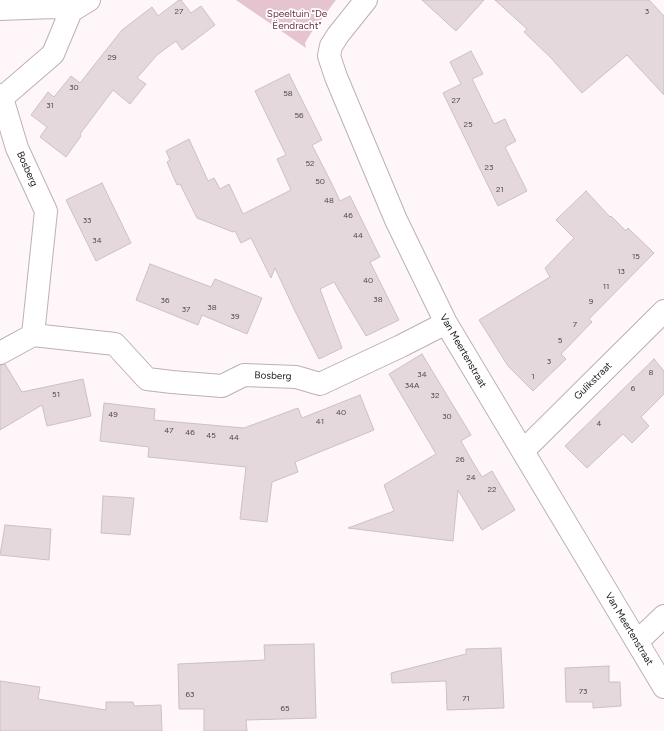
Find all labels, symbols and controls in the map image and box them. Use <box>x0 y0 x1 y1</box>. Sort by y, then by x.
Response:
house number: 27 <box>175 7 183 17</box>
house number: 3 <box>645 7 649 17</box>
park label: Speeltuin "De Ëendracht" <box>267 8 327 32</box>
house number: 29 <box>108 53 116 63</box>
house number: 30 <box>69 83 79 93</box>
house number: 58 <box>283 89 293 99</box>
house number: 27 <box>452 96 460 106</box>
house number: 31 <box>46 101 54 111</box>
house number: 56 <box>294 111 304 121</box>
house number: 25 <box>463 120 473 130</box>
street label: Bosberg <box>14 150 40 188</box>
house number: 52 <box>305 159 315 169</box>
house number: 23 <box>485 163 493 173</box>
house number: 50 <box>315 177 325 187</box>
house number: 21 <box>496 185 504 195</box>
house number: 48 <box>324 196 334 206</box>
house number: 46 <box>343 211 353 221</box>
house number: 33 <box>83 216 91 226</box>
house number: 44 <box>353 231 363 241</box>
house number: 34 <box>92 236 102 246</box>
house number: 15 <box>632 252 640 262</box>
house number: 13 <box>617 267 625 277</box>
house number: 40 <box>363 276 373 286</box>
house number: 11 <box>603 282 609 292</box>
house number: 38 <box>373 295 383 305</box>
house number: 36 <box>161 296 169 306</box>
house number: 9 <box>589 297 593 307</box>
house number: 38 <box>207 303 217 313</box>
house number: 37 <box>182 305 190 315</box>
house number: 39 <box>231 312 239 322</box>
street label: Van Meertenstraat <box>437 312 489 390</box>
house number: 7 <box>573 320 577 330</box>
house number: 5 <box>558 336 562 346</box>
house number: 3 <box>547 357 551 367</box>
street label: Gulikstraat <box>572 360 614 402</box>
house number: 8 <box>649 368 653 378</box>
street label: Bosberg <box>254 369 292 383</box>
house number: 34 <box>417 370 427 380</box>
house number: 1 <box>531 372 535 382</box>
house number: 34A <box>405 381 419 391</box>
house number: 6 <box>631 384 635 394</box>
house number: 51 <box>52 390 60 400</box>
house number: 32 <box>431 391 439 401</box>
house number: 40 <box>336 408 346 418</box>
house number: 49 <box>108 410 118 420</box>
house number: 30 <box>442 412 452 422</box>
house number: 41 <box>316 417 324 427</box>
house number: 4 <box>597 419 601 429</box>
house number: 47 <box>164 426 174 436</box>
house number: 46 <box>185 428 195 438</box>
house number: 45 <box>206 431 216 441</box>
house number: 44 <box>229 433 239 443</box>
house number: 26 <box>456 455 464 465</box>
house number: 24 <box>466 473 476 483</box>
house number: 22 <box>488 485 496 495</box>
street label: Van Meertenstraat <box>602 590 656 668</box>
house number: 73 <box>579 687 587 697</box>
house number: 63 <box>186 690 194 700</box>
house number: 71 <box>462 694 470 704</box>
house number: 65 <box>280 704 290 714</box>

